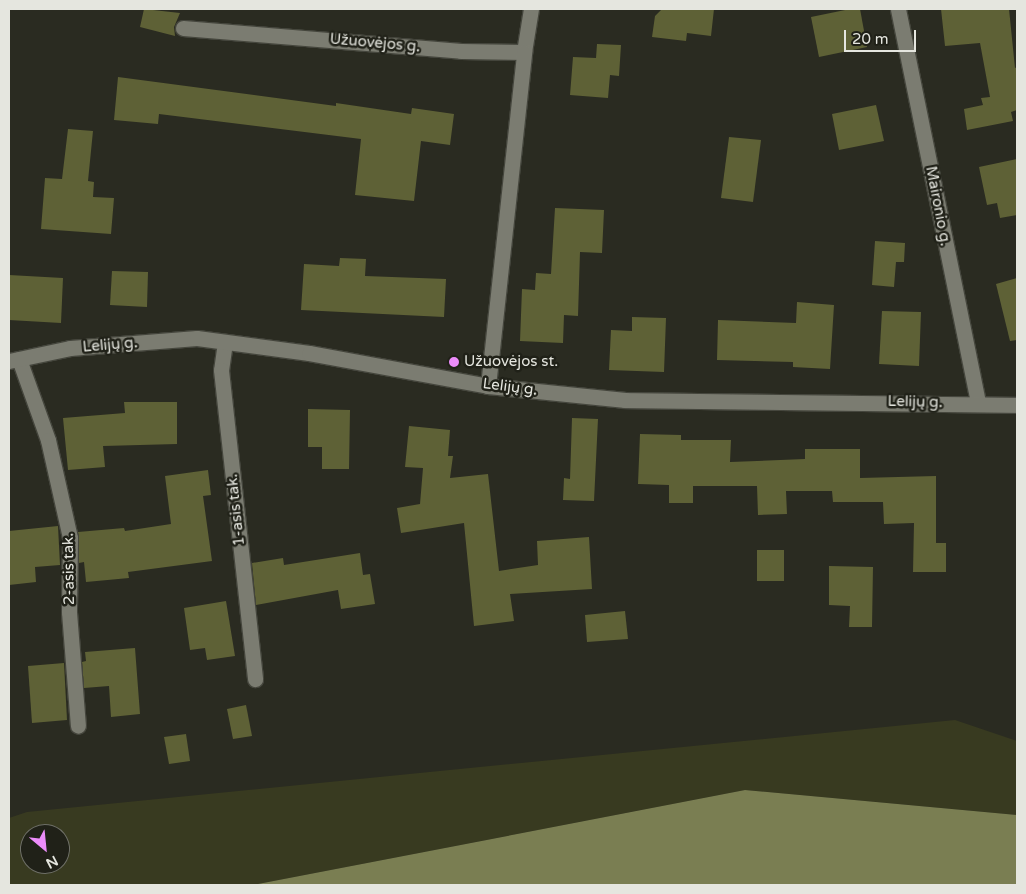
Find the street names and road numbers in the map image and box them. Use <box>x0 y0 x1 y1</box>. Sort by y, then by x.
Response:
street label: Užuovėjos g. <box>329 30 421 56</box>
street label: Maironio g. <box>921 165 955 247</box>
street label: Lelijų g. <box>82 334 138 356</box>
street label: Lelijų g. <box>482 375 538 399</box>
street label: Lelijų g. <box>887 393 943 411</box>
street label: 1-asis tak. <box>223 473 249 547</box>
street label: 2-asis tak. <box>59 533 79 605</box>

